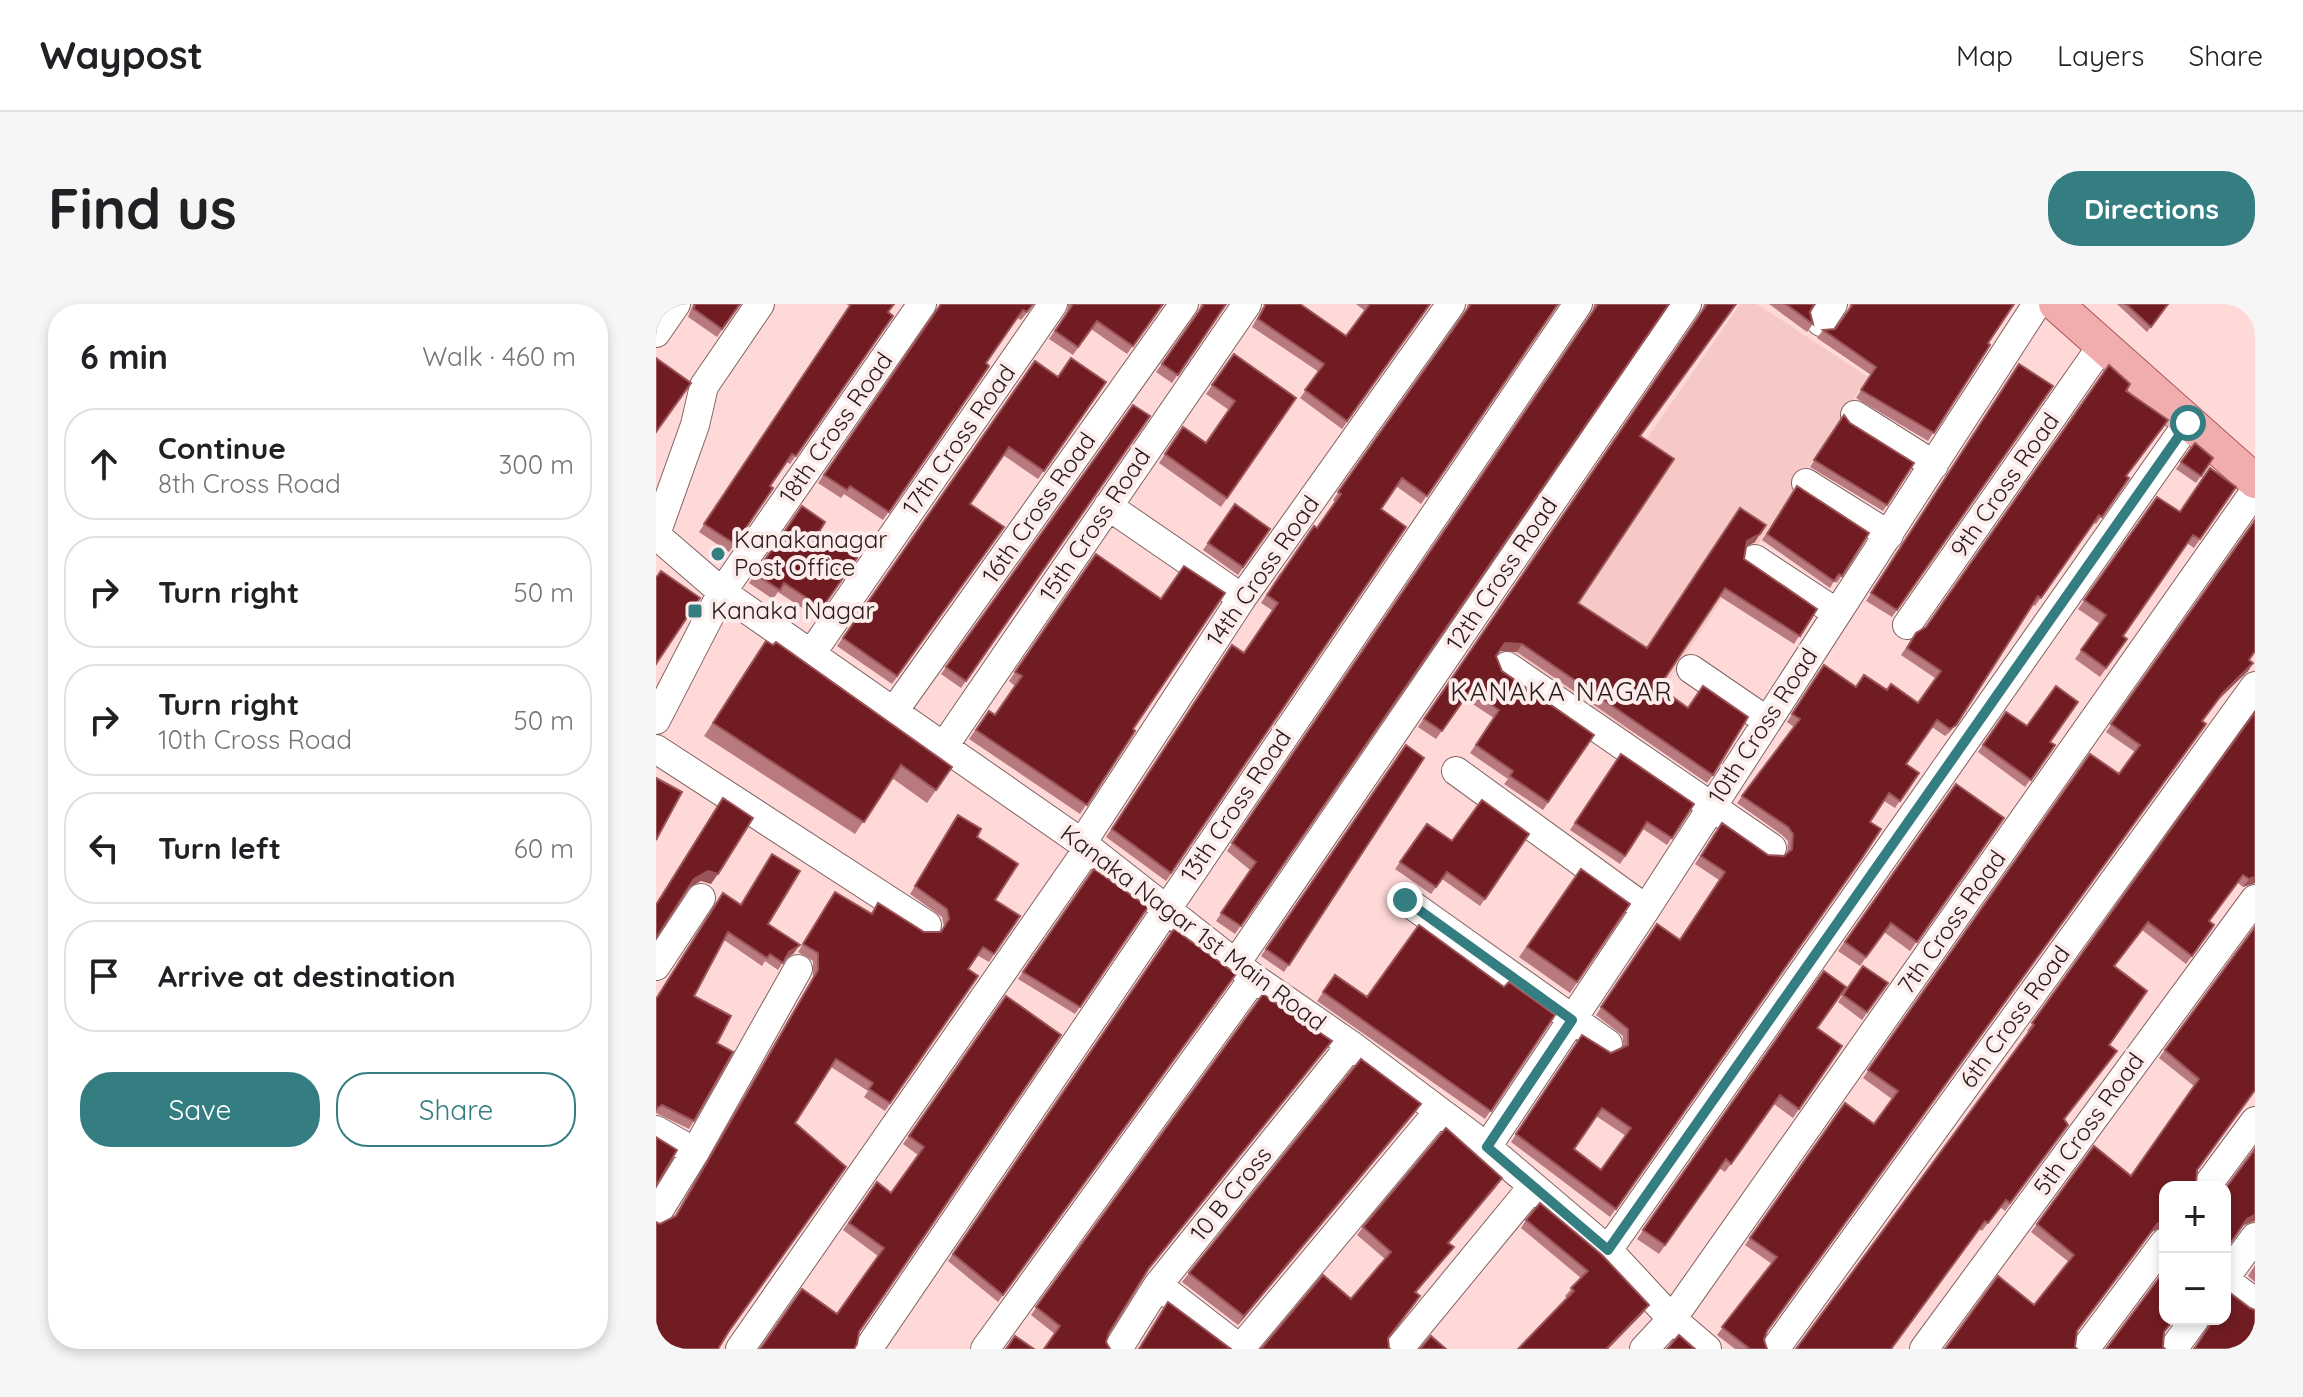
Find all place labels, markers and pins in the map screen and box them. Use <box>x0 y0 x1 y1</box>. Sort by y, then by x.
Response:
place label: Kanakanagar Post Office <box>734 524 888 582</box>
marker: Kanakanagar Post Office <box>709 545 727 563</box>
place label: Kanaka Nagar <box>711 595 875 625</box>
marker: Kanaka Nagar <box>686 602 704 620</box>

